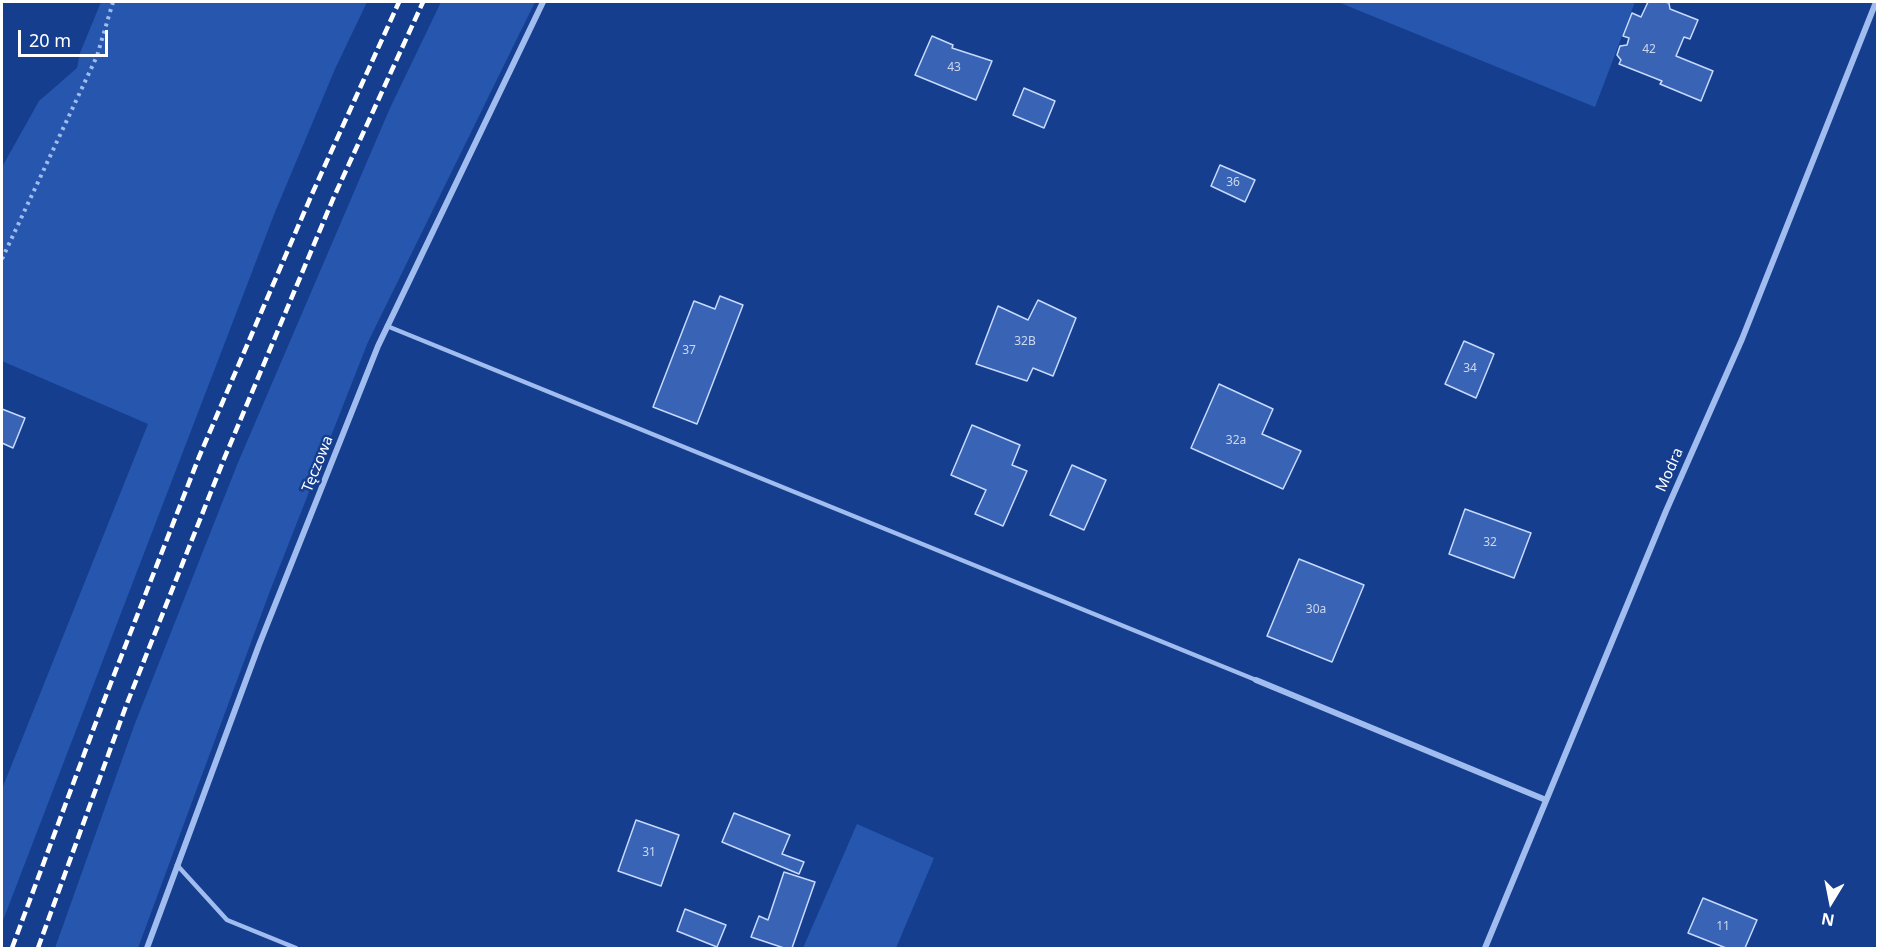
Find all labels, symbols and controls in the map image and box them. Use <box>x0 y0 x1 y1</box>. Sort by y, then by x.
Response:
scale bar <box>21 18 111 56</box>
text: 20 m <box>29 28 71 52</box>
house number: 42 <box>1642 43 1656 57</box>
house number: 43 <box>947 61 961 75</box>
house number: 36 <box>1226 176 1240 190</box>
house number: 32B <box>1014 335 1036 349</box>
house number: 37 <box>682 344 696 358</box>
house number: 34 <box>1463 362 1477 376</box>
street label: Tęczowa <box>299 433 337 495</box>
house number: 32a <box>1226 434 1246 448</box>
street label: Modra <box>1652 445 1688 495</box>
house number: 32 <box>1483 536 1497 550</box>
house number: 30a <box>1306 603 1326 617</box>
house number: 31 <box>642 846 656 860</box>
north arrow <box>1801 872 1861 932</box>
text: N <box>1820 908 1836 932</box>
house number: 11 <box>1716 920 1730 934</box>

